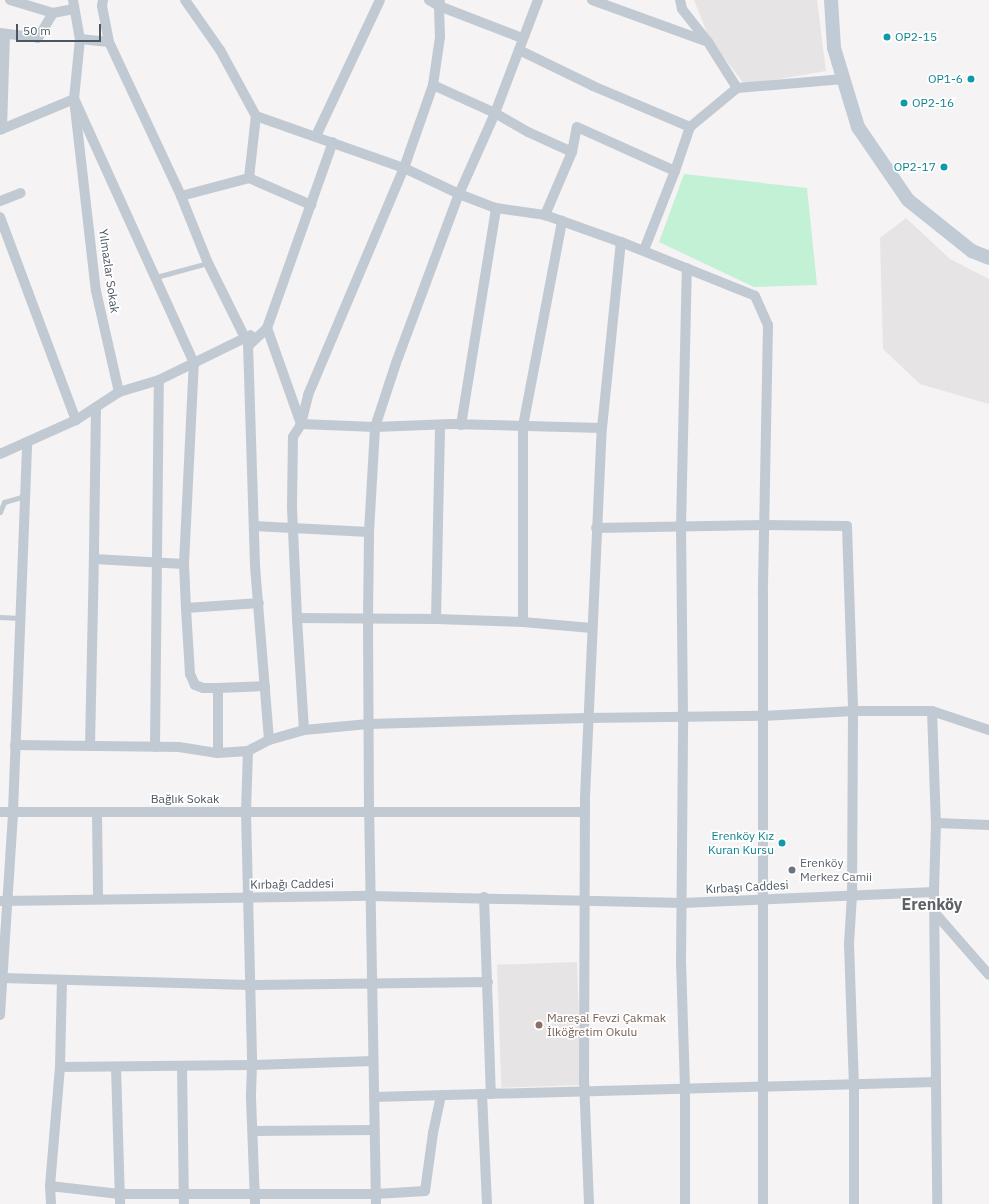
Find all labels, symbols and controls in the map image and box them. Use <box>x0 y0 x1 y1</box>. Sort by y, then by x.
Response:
scale bar <box>18 16 103 42</box>
text: 50 m <box>23 23 51 38</box>
place label: OP2-15 <box>895 30 937 44</box>
marker: OP2-15 <box>882 32 892 42</box>
place label: OP1-6 <box>928 72 963 86</box>
marker: OP1-6 <box>966 74 976 84</box>
place label: OP2-16 <box>912 96 954 110</box>
marker: OP2-16 <box>899 98 909 108</box>
place label: OP2-17 <box>894 160 936 174</box>
marker: OP2-17 <box>939 162 949 172</box>
street label: Yılmazlar Sokak <box>96 228 122 314</box>
street label: Bağlık Sokak <box>151 792 219 806</box>
place label: Erenköy Kız Kuran Kursu <box>708 829 774 857</box>
marker: Erenköy Kız Kuran Kursu <box>777 838 787 848</box>
place label: Erenköy Merkez Camii <box>800 856 872 884</box>
marker: Erenköy Merkez Camii <box>787 865 797 875</box>
street label: Kırbağı Caddesi <box>250 876 334 892</box>
street label: Kırbaşı Caddesi <box>705 878 789 896</box>
district label: Erenköy <box>902 894 962 914</box>
place label: Mareşal Fevzi Çakmak İlköğretim Okulu <box>547 1011 666 1039</box>
marker: Mareşal Fevzi Çakmak İlköğretim Okulu <box>534 1020 544 1030</box>

